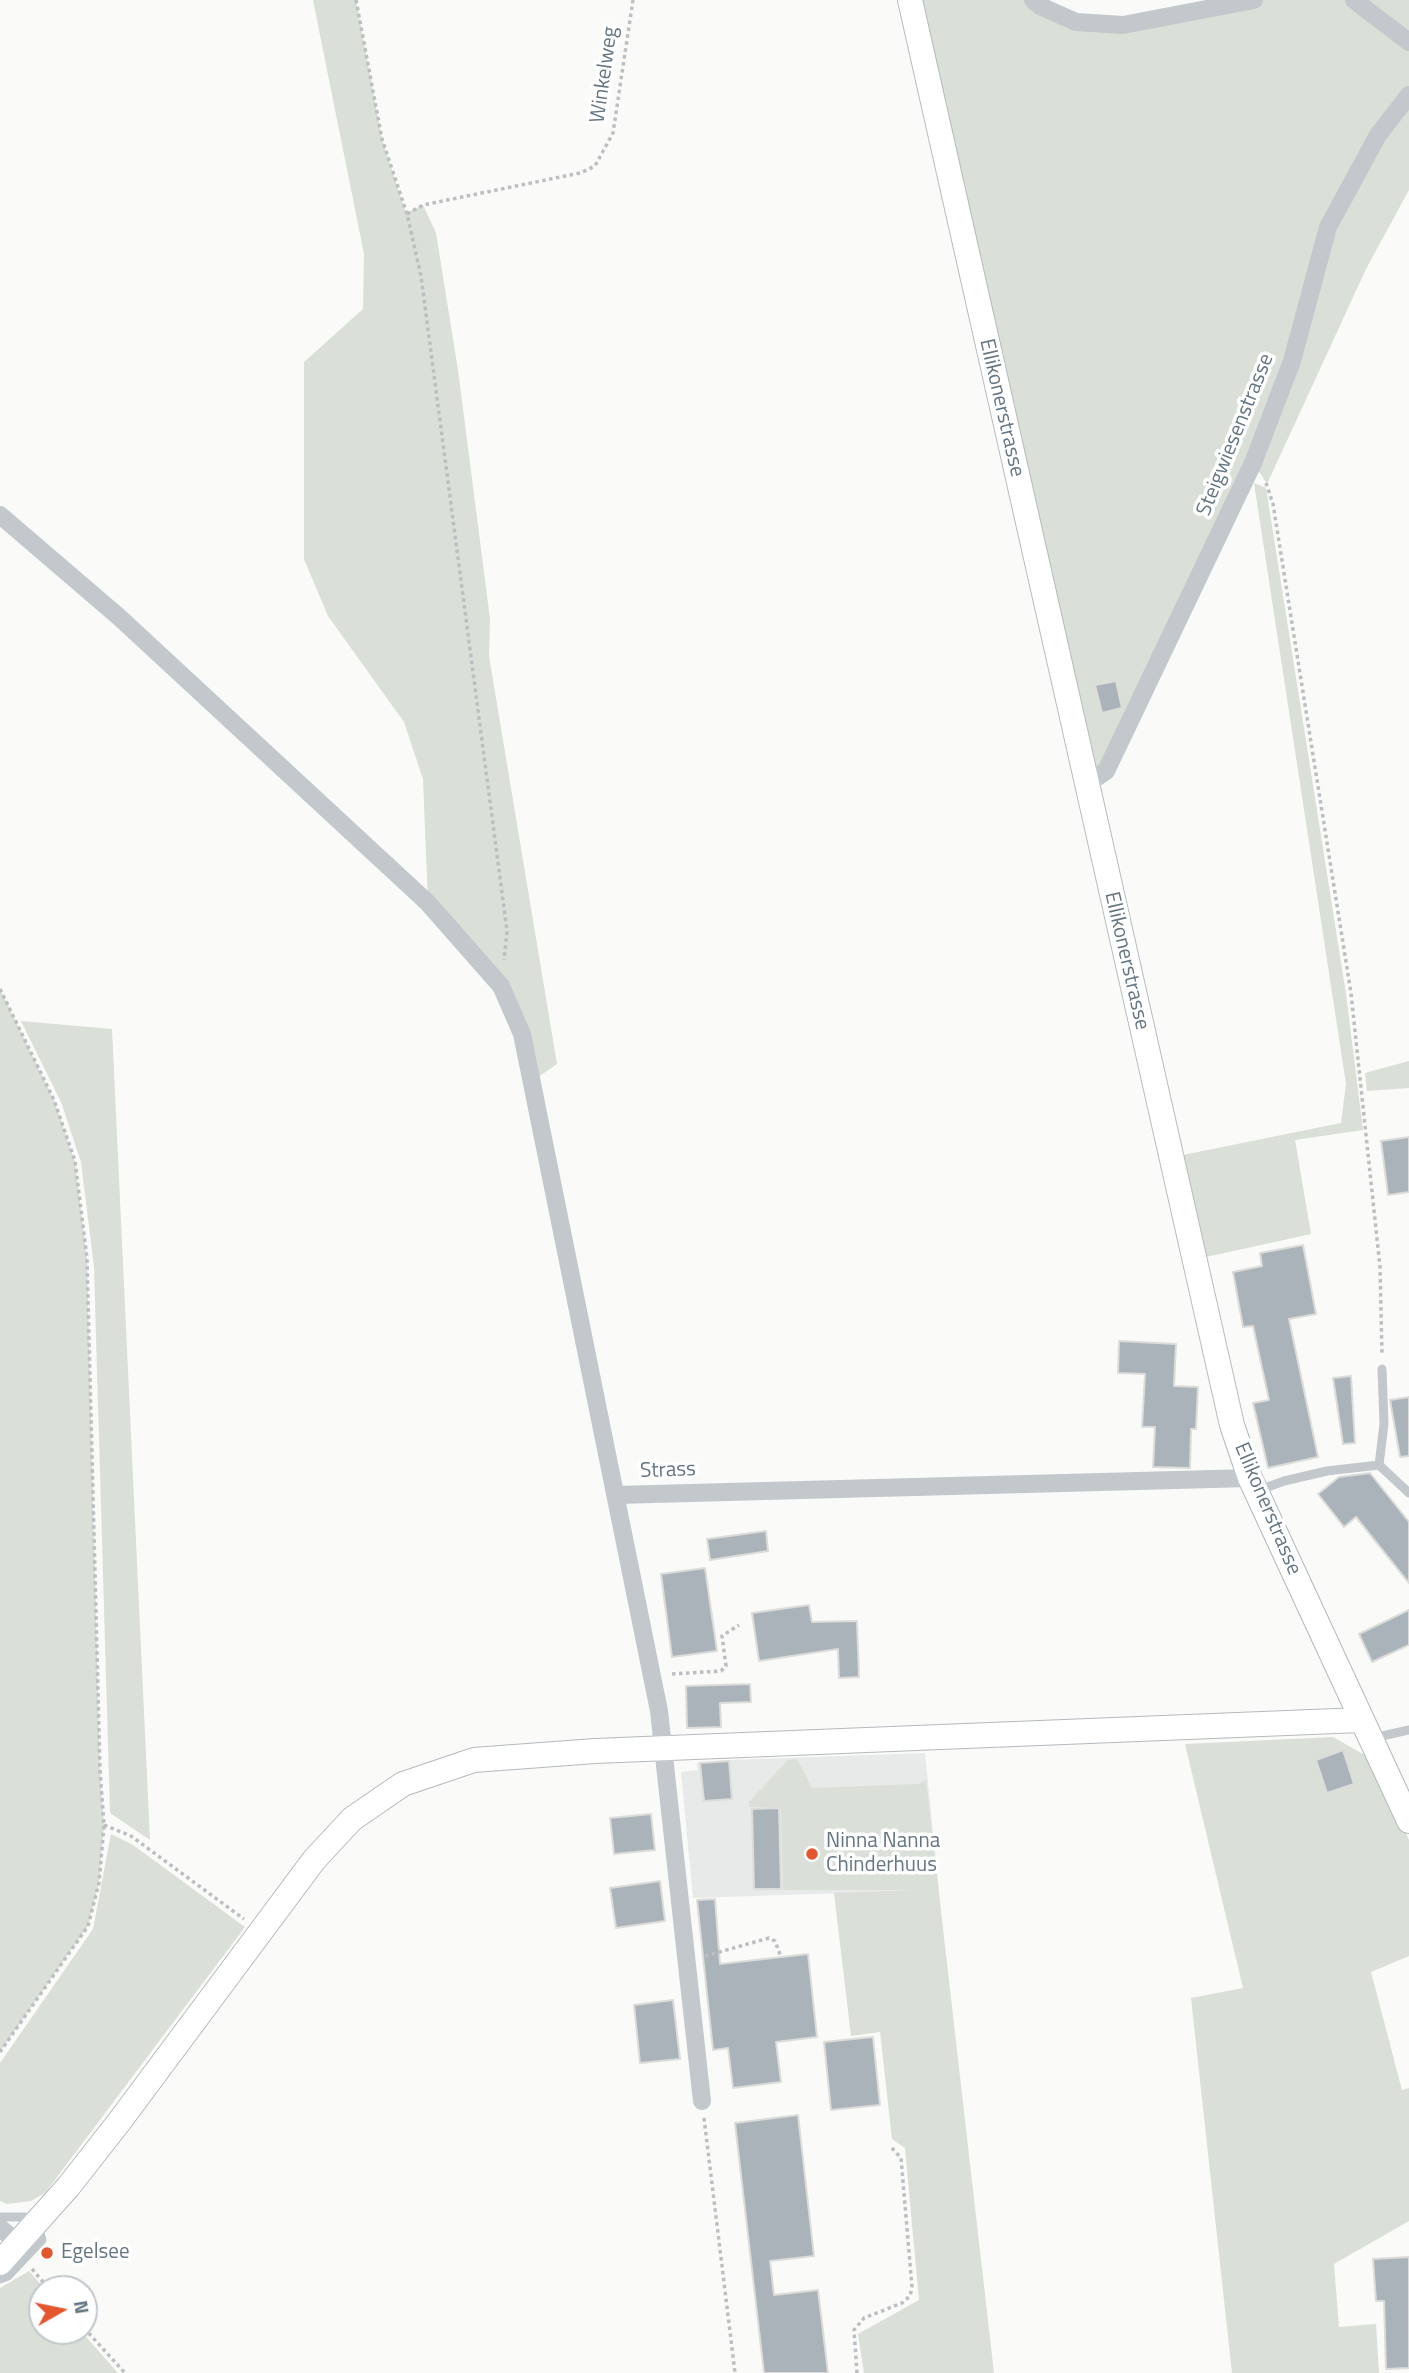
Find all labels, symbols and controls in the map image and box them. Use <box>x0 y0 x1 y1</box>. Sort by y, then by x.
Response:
street label: Winkelweg <box>586 25 624 125</box>
street label: Ellikonerstrasse <box>973 336 1029 480</box>
street label: Steigwiesenstrasse <box>1192 350 1280 520</box>
street label: Ellikonerstrasse <box>1098 889 1154 1033</box>
street label: Ellikonerstrasse <box>1228 1439 1306 1579</box>
street label: Strass <box>640 1457 696 1485</box>
place label: Ninna Nanna Chinderhuus <box>826 1829 940 1879</box>
marker: Ninna Nanna Chinderhuus <box>804 1846 820 1862</box>
place label: Egelsee <box>61 2240 130 2266</box>
marker: Egelsee <box>39 2245 55 2261</box>
north arrow <box>28 2275 98 2345</box>
text: N <box>67 2298 98 2316</box>

